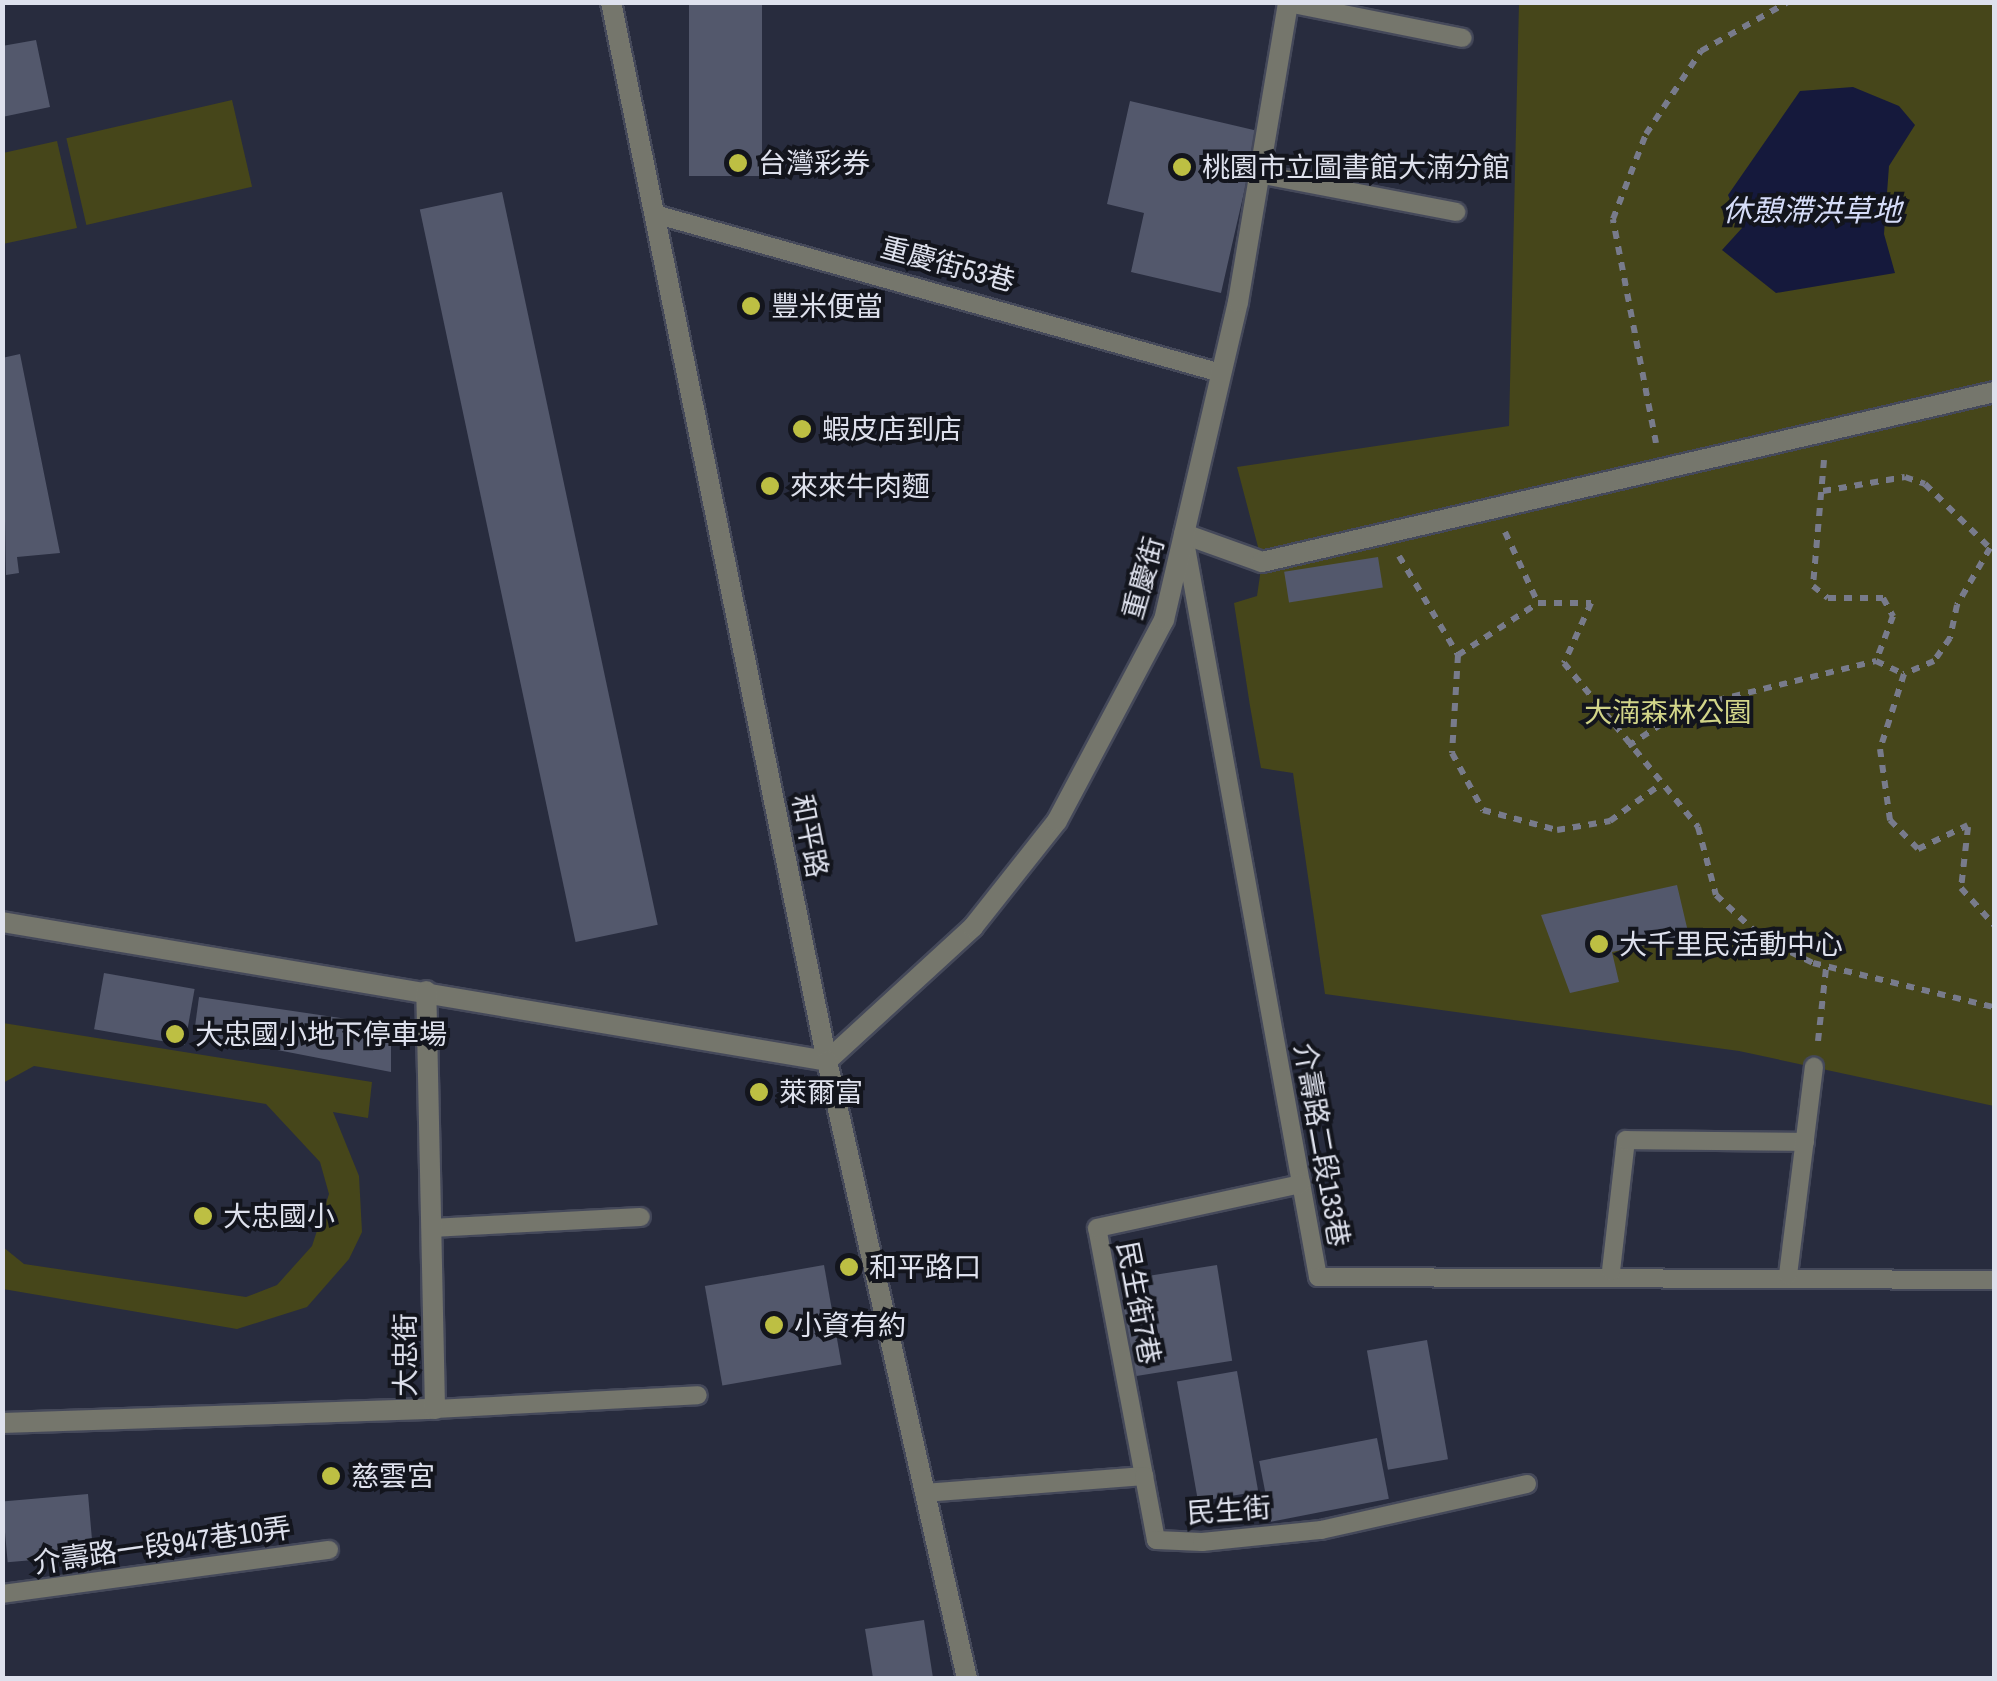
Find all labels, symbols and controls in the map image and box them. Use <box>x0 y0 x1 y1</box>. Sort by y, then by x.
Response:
place label: 台灣彩券 <box>758 146 870 180</box>
place label: 桃園市立圖書館大湳分館 <box>1202 150 1510 184</box>
marker: 台灣彩券 <box>727 152 749 174</box>
marker: 桃園市立圖書館大湳分館 <box>1171 156 1193 178</box>
water label: 休憩滯洪草地 <box>1722 192 1902 228</box>
street label: 重慶街53巷 <box>877 230 1019 298</box>
place label: 豐米便當 <box>771 289 883 323</box>
marker: 豐米便當 <box>740 295 762 317</box>
place label: 蝦皮店到店 <box>822 412 962 446</box>
marker: 蝦皮店到店 <box>791 418 813 440</box>
place label: 來來牛肉麵 <box>790 469 930 503</box>
marker: 來來牛肉麵 <box>759 475 781 497</box>
street label: 重慶街 <box>1115 533 1171 623</box>
park label: 大湳森林公園 <box>1584 695 1752 729</box>
street label: 和平路 <box>785 792 835 880</box>
place label: 大千里民活動中心 <box>1619 927 1843 961</box>
marker: 大千里民活動中心 <box>1588 933 1610 955</box>
place label: 大忠國小地下停車場 <box>195 1017 447 1051</box>
marker: 大忠國小地下停車場 <box>164 1023 186 1045</box>
street label: 介壽路二段133巷 <box>1288 1040 1356 1250</box>
place label: 萊爾富 <box>779 1075 863 1109</box>
marker: 萊爾富 <box>748 1081 770 1103</box>
place label: 大忠國小 <box>223 1199 335 1233</box>
marker: 大忠國小 <box>192 1205 214 1227</box>
street label: 民生街7巷 <box>1111 1239 1167 1367</box>
place label: 和平路口 <box>869 1250 981 1284</box>
marker: 和平路口 <box>838 1256 860 1278</box>
place label: 小資有約 <box>794 1308 906 1342</box>
street label: 大忠街 <box>388 1313 422 1397</box>
marker: 小資有約 <box>763 1314 785 1336</box>
place label: 慈雲宮 <box>351 1459 435 1493</box>
marker: 慈雲宮 <box>320 1465 342 1487</box>
street label: 民生街 <box>1186 1490 1272 1530</box>
street label: 介壽路一段947巷10弄 <box>31 1510 293 1580</box>

